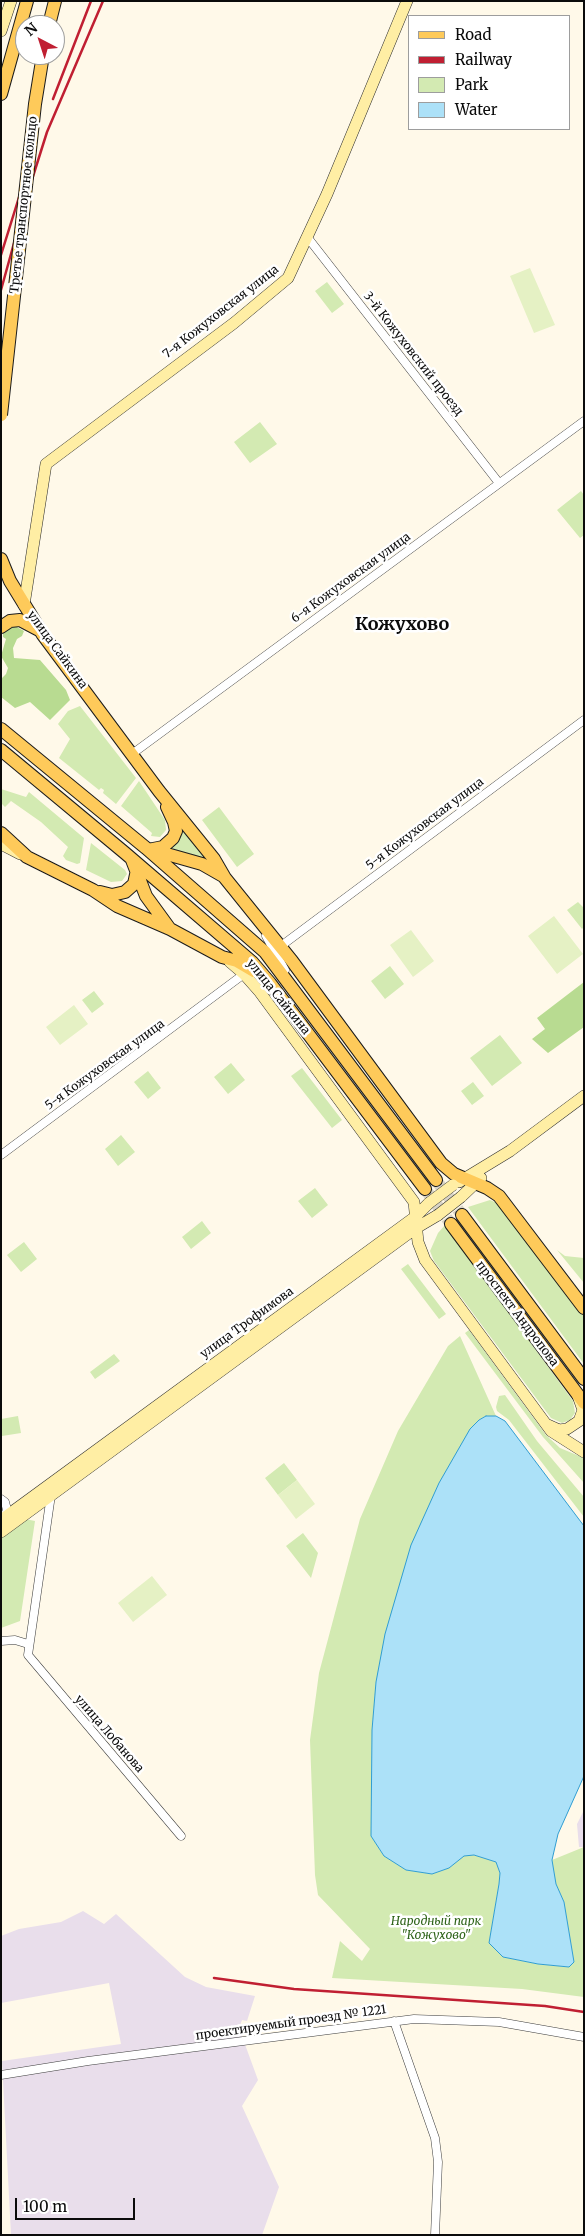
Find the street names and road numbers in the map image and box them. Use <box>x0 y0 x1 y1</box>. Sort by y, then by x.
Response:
street label: Третье транспортное кольцо <box>8 116 40 294</box>
street label: 7-я Кожуховская улица <box>160 262 282 362</box>
street label: 3-й Кожуховский проезд <box>360 289 466 419</box>
street label: 6-я Кожуховская улица <box>288 530 414 626</box>
street label: улица Сайкина <box>24 608 90 692</box>
street label: 5-я Кожуховская улица <box>363 775 487 873</box>
street label: улица Сайкина <box>243 956 313 1038</box>
street label: 5-я Кожуховская улица <box>43 1017 167 1113</box>
street label: проспект Андропова <box>473 1258 561 1370</box>
street label: улица Трофимова <box>198 1284 296 1362</box>
street label: улица Лобанова <box>71 1692 147 1776</box>
street label: проектируемый проезд № 1221 <box>195 2002 387 2044</box>

